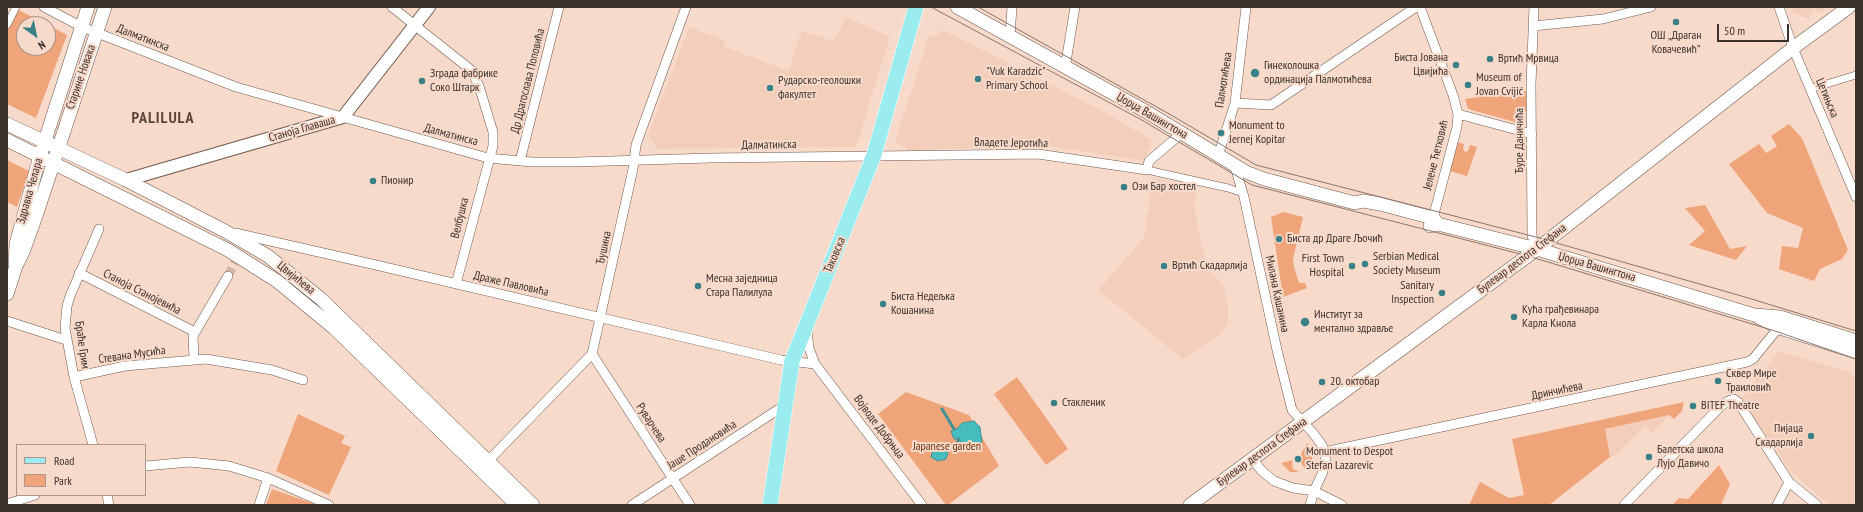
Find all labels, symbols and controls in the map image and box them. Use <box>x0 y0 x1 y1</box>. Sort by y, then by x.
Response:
north arrow <box>16 16 56 56</box>
scale bar <box>1719 16 1791 42</box>
marker: ОШ „Драган Ковачевић” <box>1671 17 1681 27</box>
street label: Далматинска <box>115 21 171 55</box>
text: 50 m <box>1724 23 1745 38</box>
street label: Др Драгослава Поповића <box>508 27 548 135</box>
place label: ОШ „Драган Ковачевић” <box>1650 29 1702 57</box>
text: N <box>36 38 48 53</box>
street label: Старине Новака <box>63 43 99 111</box>
street label: Палмотићева <box>1212 51 1236 109</box>
place label: Биста Јована Цвијића <box>1394 51 1448 79</box>
place label: Вртић Мрвица <box>1498 52 1559 66</box>
marker: Вртић Мрвица <box>1485 54 1495 64</box>
place label: Гинеколошка ординација Палмотићева <box>1264 59 1372 87</box>
marker: Биста Јована Цвијића <box>1451 60 1461 70</box>
place label: "Vuk Karadzic" Primary School <box>986 65 1048 93</box>
place label: Зграда фабрике Соко Штарк <box>430 67 498 95</box>
marker: Гинеколошка ординација Палмотићева <box>1249 67 1261 79</box>
place label: Museum of Jovan Cvijić <box>1476 71 1523 99</box>
place label: Рударско-геолошки факултет <box>778 74 861 102</box>
marker: "Vuk Karadzic" Primary School <box>973 74 983 84</box>
marker: Зграда фабрике Соко Штарк <box>417 76 427 86</box>
street label: Цетињска <box>1812 76 1842 120</box>
marker: Museum of Jovan Cvijić <box>1463 80 1473 90</box>
marker: Рударско-геолошки факултет <box>765 83 775 93</box>
street label: Џорџа Вашингтона <box>1114 90 1190 142</box>
district label: PALILULA <box>131 108 195 128</box>
street label: Ђуре Даничића <box>1513 108 1527 174</box>
street label: Станоја Главаша <box>267 113 337 145</box>
place label: Monument to Jernej Kopitar <box>1229 119 1285 147</box>
street label: Јелене Ћетковић <box>1420 119 1452 191</box>
street label: Далматинска <box>422 121 480 149</box>
marker: Monument to Jernej Kopitar <box>1216 128 1226 138</box>
street label: Владете Јеротића <box>974 135 1048 151</box>
street label: Далматинска <box>741 137 797 153</box>
street label: Здравка Челара <box>14 157 46 225</box>
place label: Пионир <box>381 174 413 188</box>
marker: Пионир <box>368 176 378 186</box>
place label: Ози Бар хостел <box>1132 180 1196 194</box>
marker: Ози Бар хостел <box>1119 182 1129 192</box>
street label: Велбушка <box>448 196 472 240</box>
street label: Булевар деспота Стефана <box>1475 221 1569 297</box>
street label: Ђушина <box>593 230 615 266</box>
place label: Биста др Драге Љочић <box>1287 232 1383 246</box>
marker: Биста др Драге Љочић <box>1274 234 1284 244</box>
street label: Таковска <box>821 235 849 275</box>
street label: Џорџа Вашингтона <box>1557 249 1637 285</box>
place label: Serbian Medical Society Museum <box>1373 250 1440 278</box>
place label: First Town Hospital <box>1302 252 1344 280</box>
street label: Милана Кашанина <box>1262 254 1292 334</box>
street label: Цвијићева <box>274 258 318 298</box>
place label: Вртић Скадарлија <box>1172 259 1247 273</box>
marker: Serbian Medical Society Museum <box>1360 259 1370 269</box>
marker: Вртић Скадарлија <box>1159 261 1169 271</box>
marker: First Town Hospital <box>1347 261 1357 271</box>
street label: Станоја Станојевића <box>101 266 183 318</box>
street label: Драже Павловића <box>472 268 550 300</box>
place label: Месна заједница Стара Палилула <box>706 272 778 300</box>
place label: Sanitary Inspection <box>1391 279 1434 307</box>
marker: Месна заједница Стара Палилула <box>693 281 703 291</box>
marker: Sanitary Inspection <box>1437 288 1447 298</box>
place label: Биста Недељка Кошанина <box>891 290 955 318</box>
marker: Биста Недељка Кошанина <box>878 299 888 309</box>
place label: Кућа грађевинара Карла Кнола <box>1522 303 1599 331</box>
place label: Институт за ментално здравље <box>1314 308 1393 336</box>
marker: Кућа грађевинара Карла Кнола <box>1509 312 1519 322</box>
marker: Институт за ментално здравље <box>1299 316 1311 328</box>
street label: Браће Грим <box>72 320 92 370</box>
street label: Стевана Мусића <box>98 343 166 367</box>
place label: Сквер Мире Траиловић <box>1726 367 1777 395</box>
place label: 20. октобар <box>1330 375 1379 389</box>
marker: Сквер Мире Траиловић <box>1713 376 1723 386</box>
marker: 20. октобар <box>1317 377 1327 387</box>
street label: Дринчићева <box>1530 379 1584 403</box>
street label: Војводе Добрњца <box>850 392 908 462</box>
place label: Стакленик <box>1062 396 1105 410</box>
marker: Стакленик <box>1049 398 1059 408</box>
place label: BITEF Theatre <box>1701 399 1759 413</box>
street label: Руварчева <box>633 401 669 445</box>
marker: BITEF Theatre <box>1688 401 1698 411</box>
street label: Булевар деспота Стефана <box>1214 415 1310 489</box>
street label: Јаше Продановића <box>665 417 739 473</box>
place label: Пијаца Скадарлија <box>1755 422 1803 450</box>
marker: Пијаца Скадарлија <box>1806 431 1816 441</box>
park label: Japanese garden <box>913 440 981 454</box>
place label: Балетска школа Лујо Давичо <box>1657 443 1723 471</box>
legend <box>16 444 146 496</box>
place label: Monument to Despot Stefan Lazarevic <box>1306 445 1393 473</box>
marker: Балетска школа Лујо Давичо <box>1644 452 1654 462</box>
text: Road <box>54 453 74 468</box>
marker: Monument to Despot Stefan Lazarevic <box>1293 454 1303 464</box>
text: Park <box>54 473 72 488</box>

